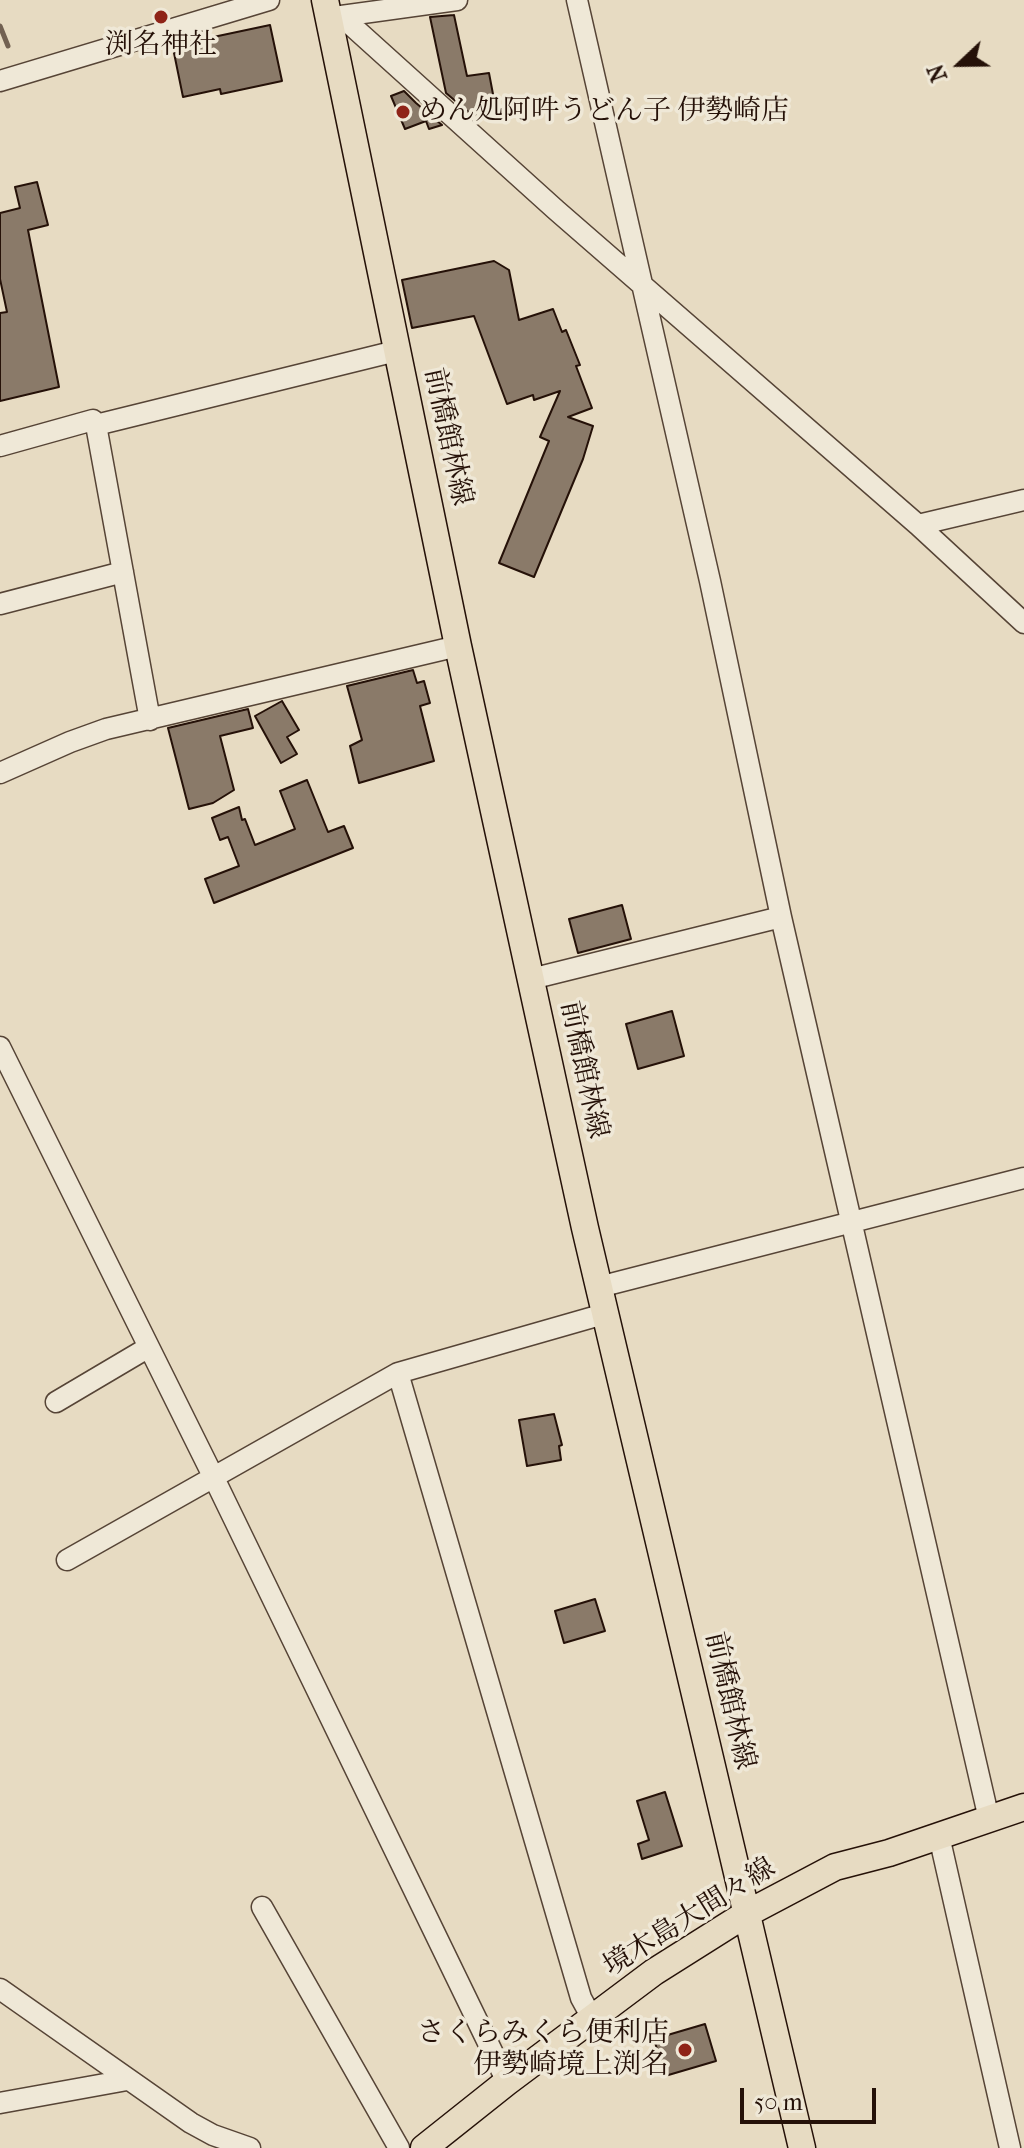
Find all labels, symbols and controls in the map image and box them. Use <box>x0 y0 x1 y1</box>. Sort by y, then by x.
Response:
marker: 渕名神社 <box>152 8 170 26</box>
north arrow <box>920 24 1000 104</box>
place label: 渕名神社 <box>105 29 217 63</box>
text: N <box>923 60 953 86</box>
place label: めん処阿吽うどん子 伊勢崎店 <box>419 95 789 129</box>
marker: めん処阿吽うどん子 伊勢崎店 <box>394 103 412 121</box>
street label: 前橋館林線 <box>416 365 478 509</box>
street label: 前橋館林線 <box>552 998 614 1142</box>
street label: 前橋館林線 <box>697 1629 761 1773</box>
street label: 境木島大間々線 <box>598 1852 782 1984</box>
place label: さくらみくら便利店 伊勢崎境上渕名 <box>417 2017 669 2083</box>
marker: さくらみくら便利店 伊勢崎境上渕名 <box>676 2041 694 2059</box>
scale bar <box>744 2072 880 2122</box>
text: 50 m <box>754 2088 803 2116</box>

